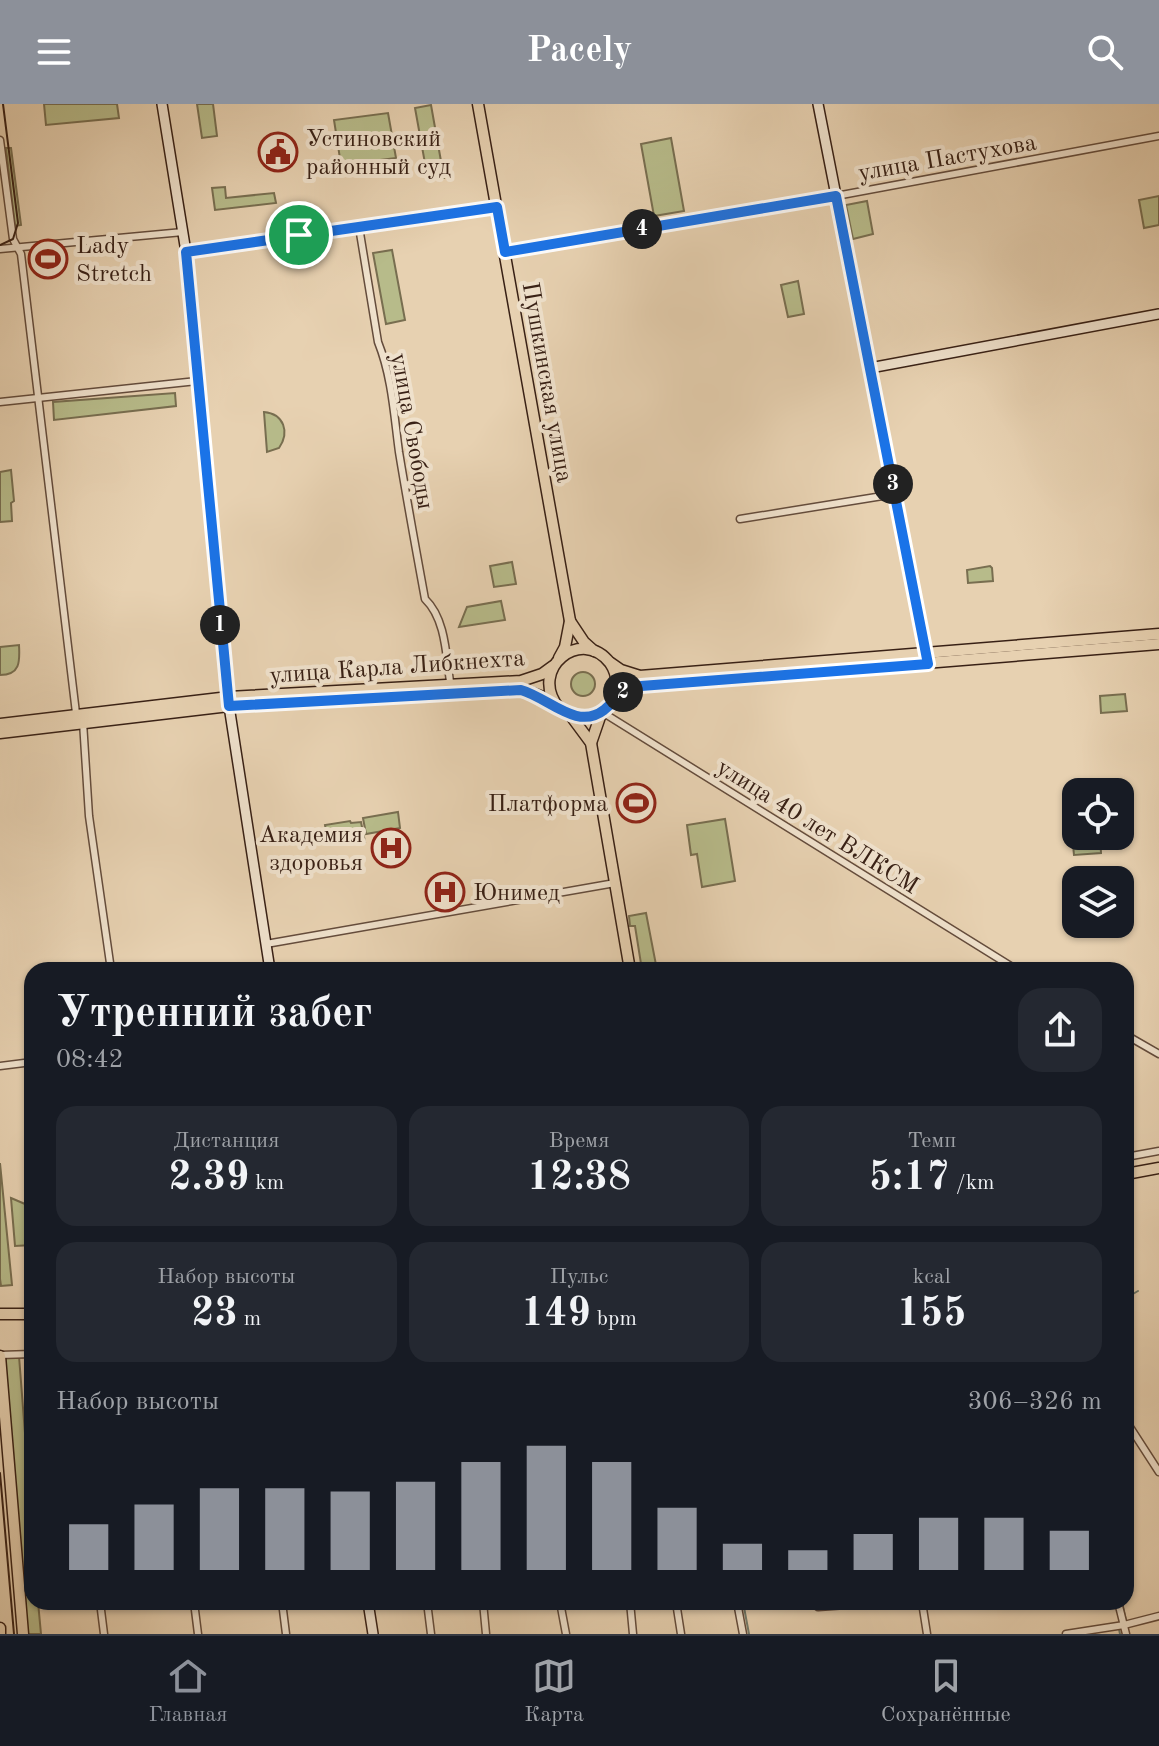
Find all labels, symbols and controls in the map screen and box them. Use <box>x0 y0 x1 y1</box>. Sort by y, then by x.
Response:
icon: menu <box>32 30 76 74</box>
icon: search <box>1083 30 1127 74</box>
text: Pacely <box>527 34 632 70</box>
place label: Устиновский районный суд <box>306 128 451 180</box>
public building icon: Устиновский районный суд <box>257 131 299 173</box>
street label: улица Пастухова <box>856 131 1038 186</box>
pin <box>265 201 333 269</box>
pin: 4 <box>622 209 662 249</box>
icon: arrive <box>277 213 321 257</box>
text: 4 <box>636 218 648 240</box>
place label: Lady Stretch <box>76 235 152 287</box>
sports icon: Lady Stretch <box>27 238 69 280</box>
street label: Пушкинская улица <box>517 280 575 485</box>
street label: улица Свободы <box>385 351 437 511</box>
pin: 3 <box>873 464 913 504</box>
text: 3 <box>887 473 899 495</box>
pin: 1 <box>200 605 240 645</box>
text: 1 <box>214 614 226 636</box>
street label: улица Карла Либкнехта <box>269 647 526 689</box>
pin: 2 <box>603 672 643 712</box>
text: 2 <box>617 681 629 703</box>
street label: улица 40 лет ВЛКСМ <box>712 756 922 900</box>
map controls <box>1062 778 1134 938</box>
button: locate <box>1062 778 1134 850</box>
sports icon: Платформа <box>615 782 657 824</box>
place label: Платформа <box>488 793 608 817</box>
place label: Академия здоровья <box>259 824 363 876</box>
hospital icon: Академия здоровья <box>370 827 412 869</box>
button: layers <box>1062 866 1134 938</box>
hospital icon: Юнимед <box>424 871 466 913</box>
place label: Юнимед <box>473 882 560 906</box>
button: share <box>1018 988 1102 1072</box>
text: Утренний забег <box>56 992 372 1036</box>
text: 08:42 <box>56 1047 124 1073</box>
text: Дистанция <box>173 1130 280 1152</box>
text: Время <box>549 1130 609 1152</box>
text: Темп <box>907 1130 956 1152</box>
text: 2.39 <box>168 1159 249 1199</box>
text: 12:38 <box>527 1159 631 1199</box>
text: 5:17 <box>869 1159 950 1199</box>
text: km <box>249 1172 284 1194</box>
text: /km <box>950 1172 995 1194</box>
text: Набор высоты <box>157 1266 295 1288</box>
text: Пульс <box>550 1266 608 1288</box>
text: kcal <box>913 1266 951 1288</box>
text: 23 <box>191 1295 238 1335</box>
text: 149 <box>521 1295 591 1335</box>
text: 155 <box>897 1295 966 1335</box>
text: m <box>238 1308 261 1330</box>
text: bpm <box>591 1308 637 1330</box>
text: Набор высоты <box>56 1389 219 1415</box>
text: 306–326 m <box>967 1389 1102 1415</box>
tab: Главная <box>148 1654 228 1729</box>
tab: Карта <box>524 1654 584 1729</box>
tab: Сохранённые <box>881 1654 1011 1729</box>

